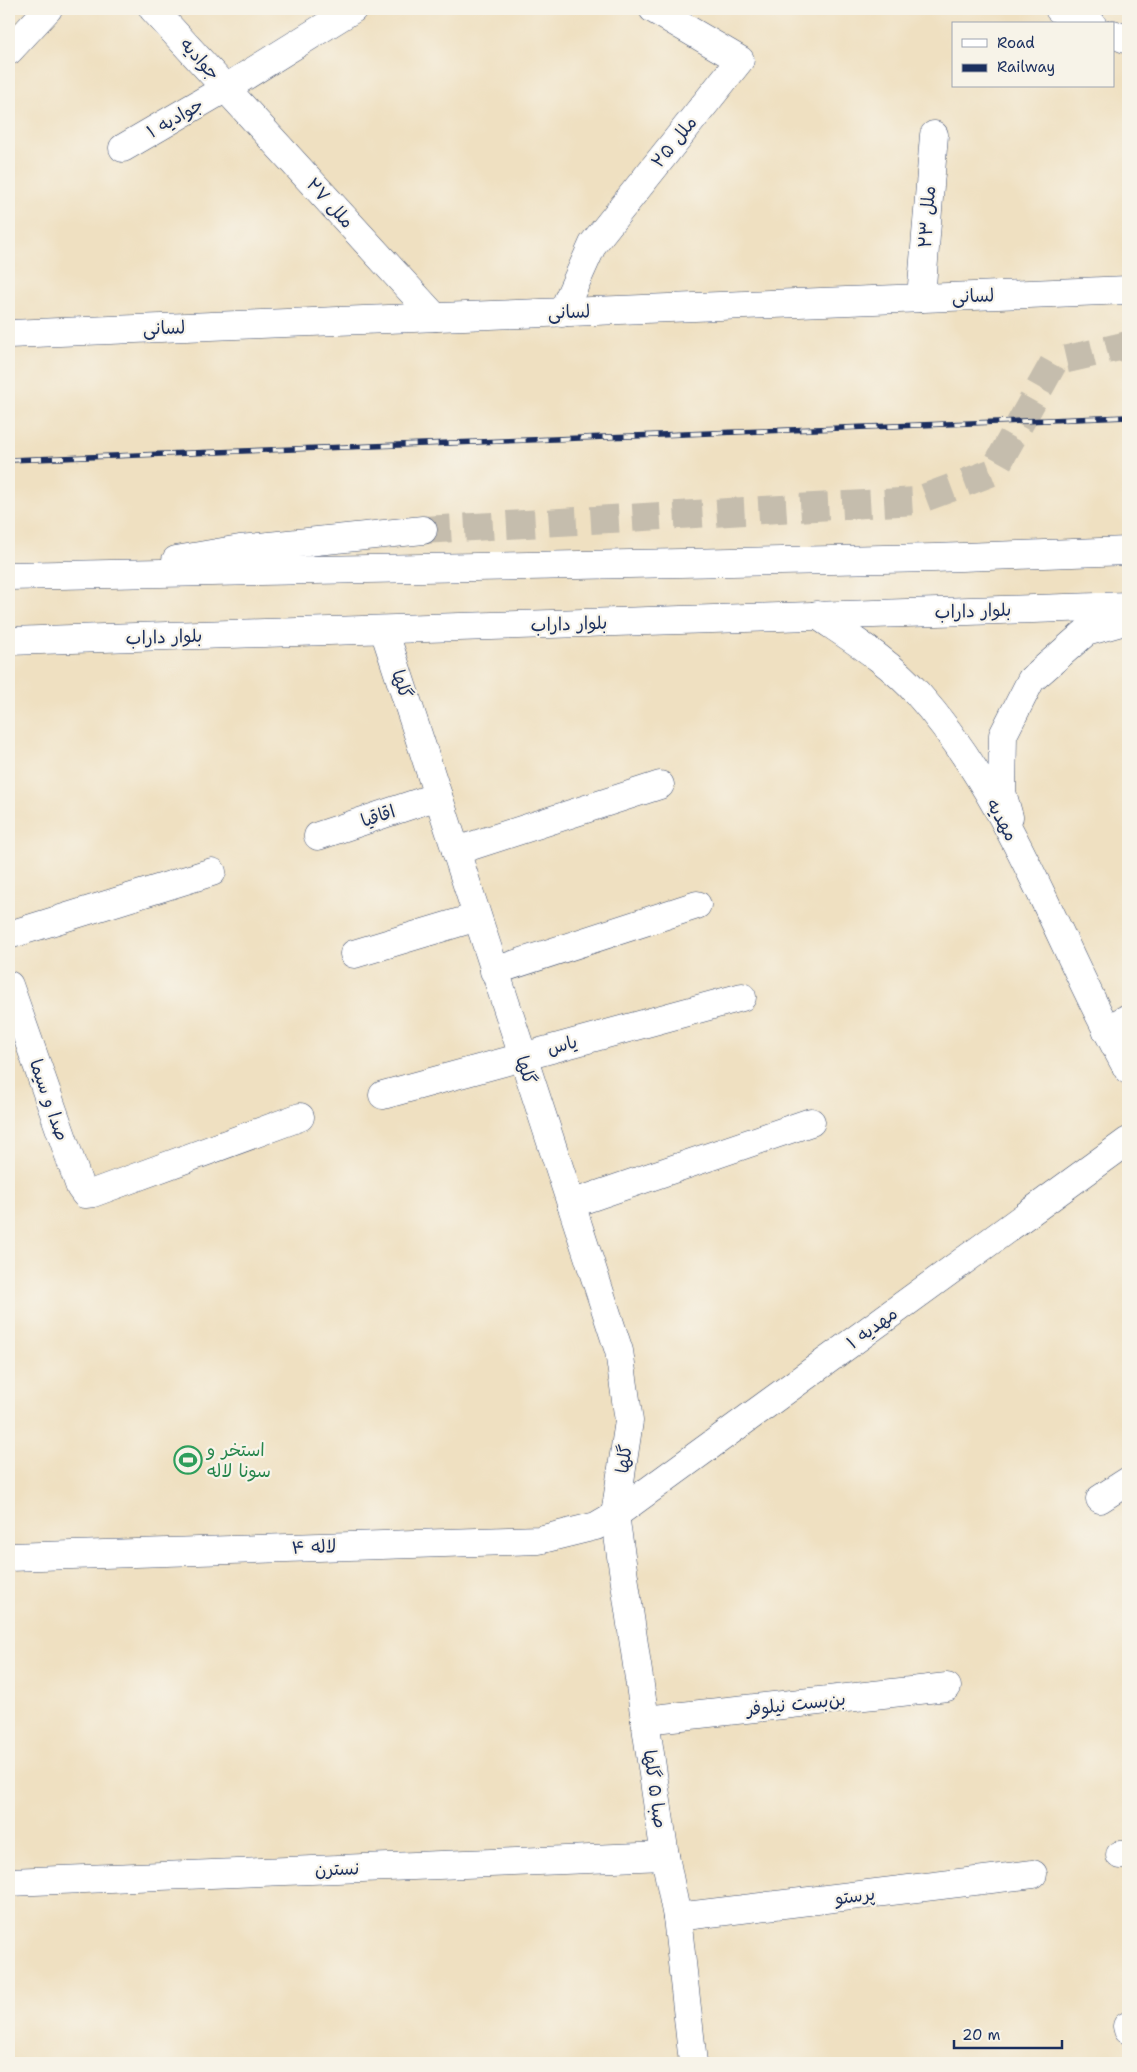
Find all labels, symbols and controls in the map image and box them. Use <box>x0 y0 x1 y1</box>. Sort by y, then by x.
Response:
legend <box>952 22 1114 88</box>
street label: جوادیه <box>175 33 225 85</box>
text: Road <box>997 33 1035 53</box>
text: Railway <box>997 57 1055 77</box>
street label: جوادیه ۱ <box>142 92 208 144</box>
street label: ملل ۲۵ <box>646 111 702 173</box>
street label: ملل ۲۷ <box>301 173 359 233</box>
street label: ملل ۲۳ <box>913 185 941 249</box>
street label: لسانی <box>951 283 995 309</box>
street label: لسانی <box>547 299 591 325</box>
street label: لسانی <box>142 315 186 341</box>
street label: بلوار داراب <box>934 598 1012 624</box>
street label: بلوار داراب <box>530 611 608 637</box>
street label: بلوار داراب <box>125 624 203 650</box>
street label: گلها <box>386 667 418 702</box>
street label: مهدیه <box>981 795 1023 845</box>
street label: اقاقیا <box>358 799 398 833</box>
street label: یاس <box>544 1029 580 1061</box>
street label: گلها <box>510 1053 542 1088</box>
street label: صدا و سیما <box>24 1056 74 1144</box>
street label: مهدیه ۱ <box>842 1301 902 1355</box>
place label: استخر و سونا لاله <box>205 1438 271 1483</box>
street label: گلها <box>610 1443 638 1475</box>
sports icon: استخر و سونا لاله <box>173 1445 203 1475</box>
street label: لاله ۴ <box>291 1534 337 1560</box>
street label: بن‌بست نیلوفر <box>743 1687 847 1721</box>
street label: صبا ۵ گلها <box>638 1748 672 1830</box>
street label: نسترن <box>314 1856 360 1882</box>
street label: پرستو <box>832 1882 877 1910</box>
scale bar <box>954 2017 1062 2049</box>
text: 20 m <box>962 2025 1001 2045</box>

